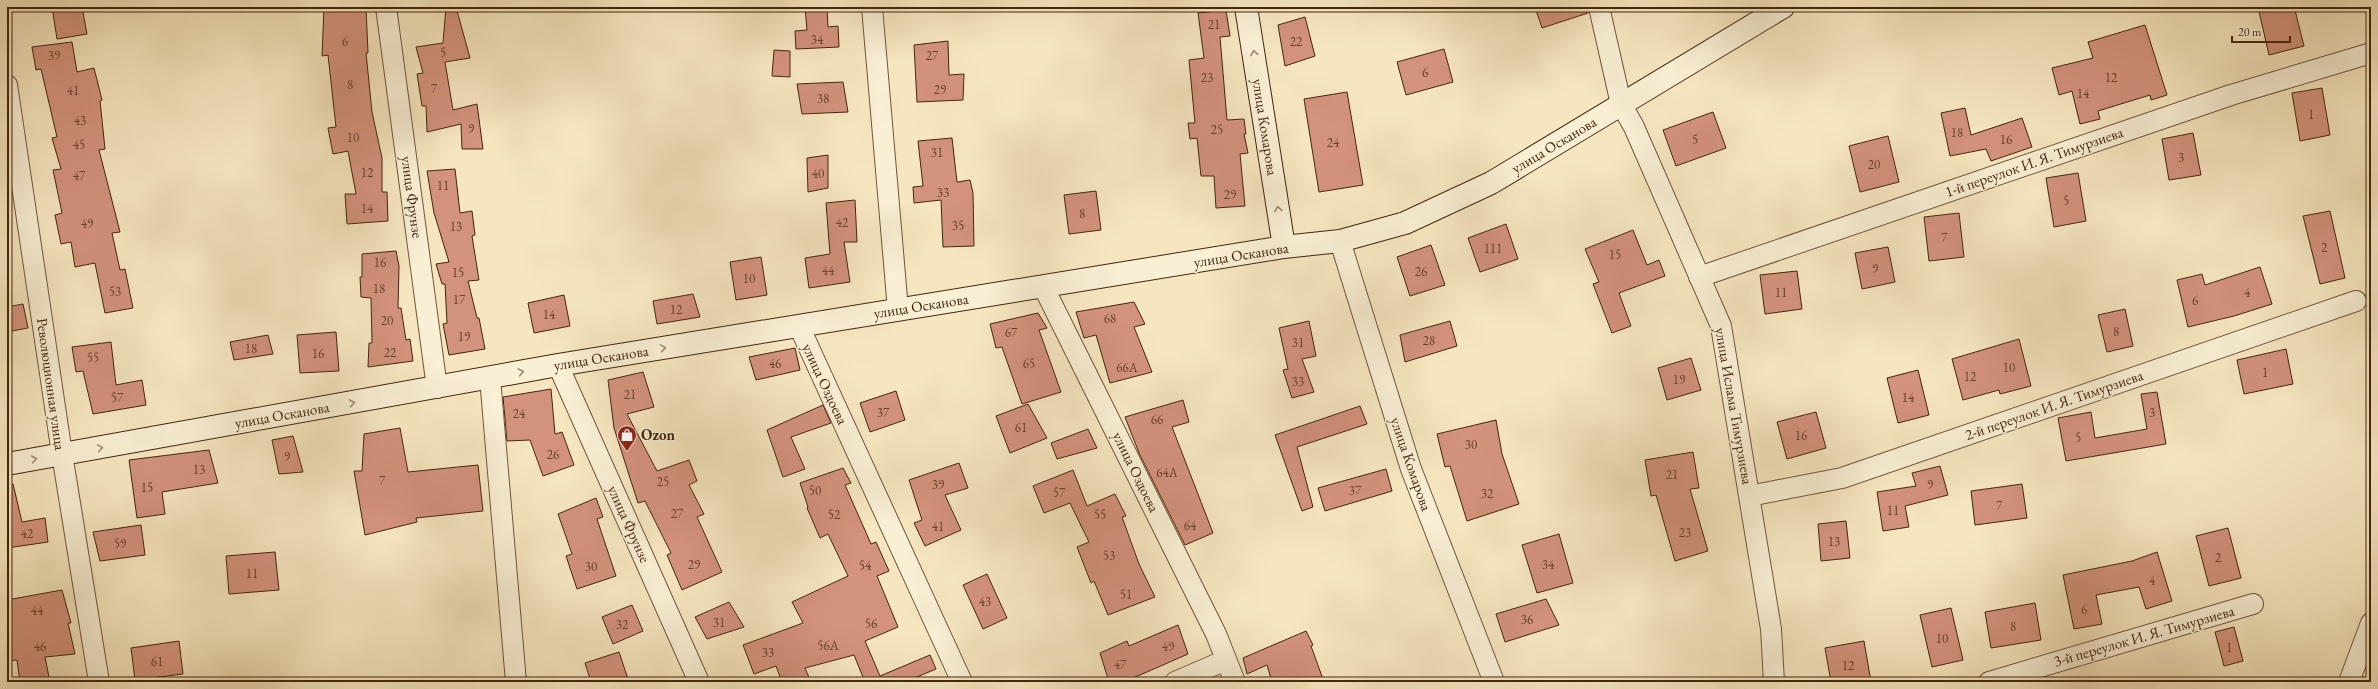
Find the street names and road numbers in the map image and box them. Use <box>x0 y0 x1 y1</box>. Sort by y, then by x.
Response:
street label: улица Комарова <box>1248 77 1283 177</box>
street label: улица Осканова <box>1508 112 1600 177</box>
street label: 1-й переулок И. Я. Тимурзиева <box>1942 122 2125 201</box>
street label: улица Фрунзе <box>397 155 428 239</box>
street label: улица Осканова <box>1192 238 1290 271</box>
street label: улица Осканова <box>872 289 970 322</box>
street label: Революционная улица <box>33 317 70 451</box>
street label: улица Ислама Тимурзиева <box>1711 326 1758 486</box>
street label: улица Оздоева <box>798 340 853 427</box>
street label: улица Осканова <box>552 341 650 374</box>
street label: 2-й переулок И. Я. Тимурзиева <box>1962 365 2145 444</box>
street label: улица Осканова <box>233 397 331 432</box>
street label: улица Комарова <box>1387 414 1436 513</box>
street label: улица Оздоева <box>1109 428 1164 515</box>
street label: улица Фрунзе <box>604 482 655 566</box>
street label: 3-й переулок И. Я. Тимурзиева <box>2051 601 2236 670</box>

